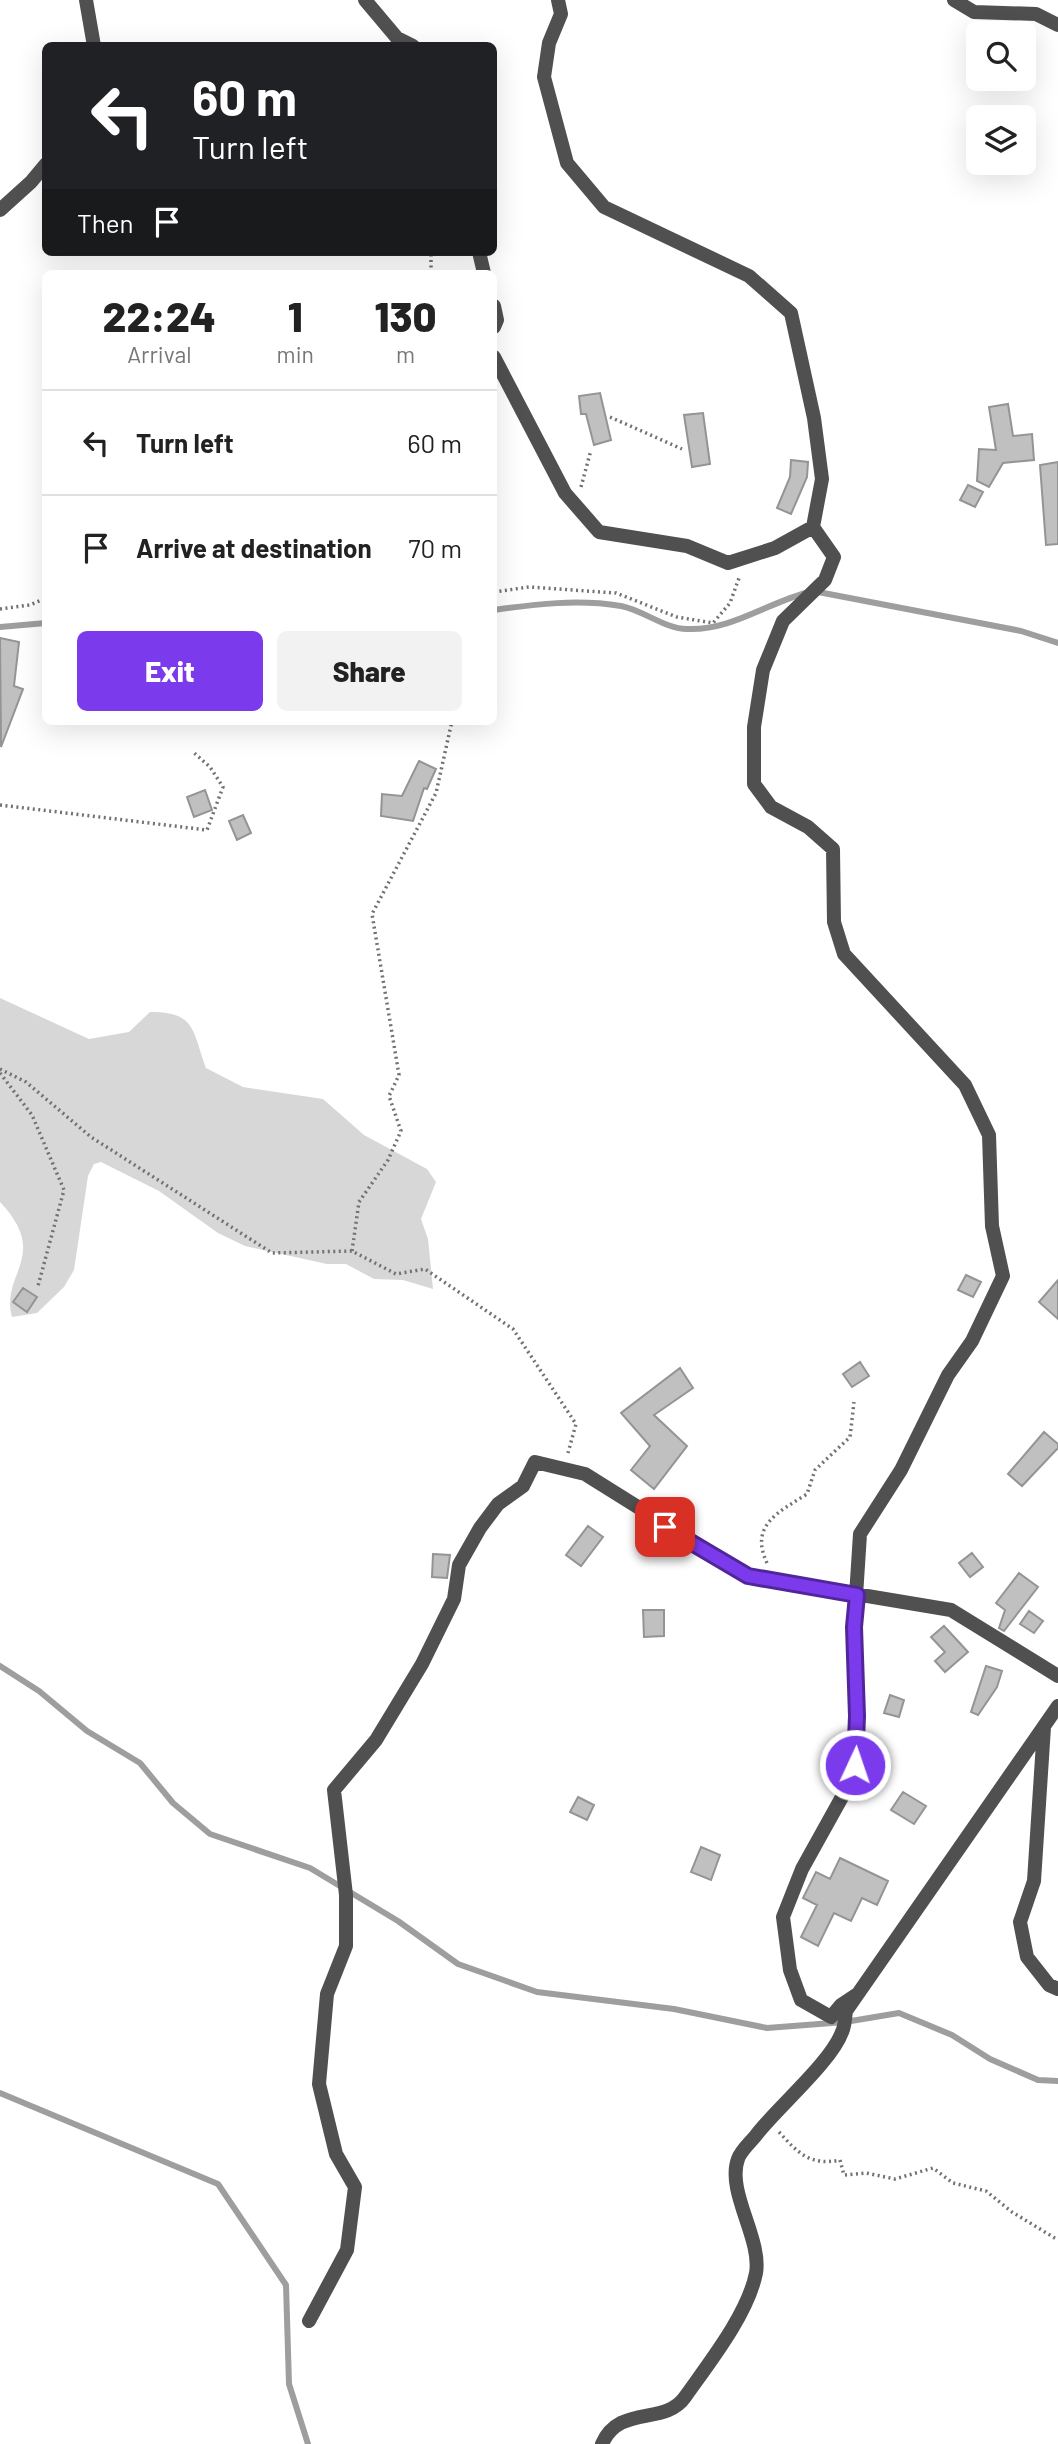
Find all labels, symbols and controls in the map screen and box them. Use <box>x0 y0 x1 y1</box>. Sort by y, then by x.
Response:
map controls <box>966 21 1036 175</box>
button: search <box>966 21 1036 91</box>
text: 60 m <box>192 67 297 126</box>
icon: left <box>77 70 168 161</box>
button: layers <box>966 105 1036 175</box>
text: Turn left <box>192 127 309 165</box>
icon: arrive <box>148 203 186 241</box>
text: Then <box>77 207 134 238</box>
text: 22:24 <box>103 290 216 340</box>
text: 1 <box>288 290 303 340</box>
text: 130 <box>374 290 436 340</box>
text: Arrival <box>127 340 191 368</box>
text: min <box>277 340 314 368</box>
text: m <box>396 340 415 368</box>
icon: left <box>77 424 115 462</box>
text: Turn left <box>136 427 234 458</box>
text: 60 m <box>407 427 462 458</box>
icon: arrive <box>77 529 115 567</box>
text: Arrive at destination <box>136 532 372 563</box>
text: 70 m <box>408 532 462 563</box>
button: Exit <box>77 631 263 711</box>
button: Share <box>277 631 462 711</box>
pin <box>635 1497 695 1557</box>
icon: arrive <box>646 1508 684 1546</box>
position arrow <box>818 1728 892 1802</box>

